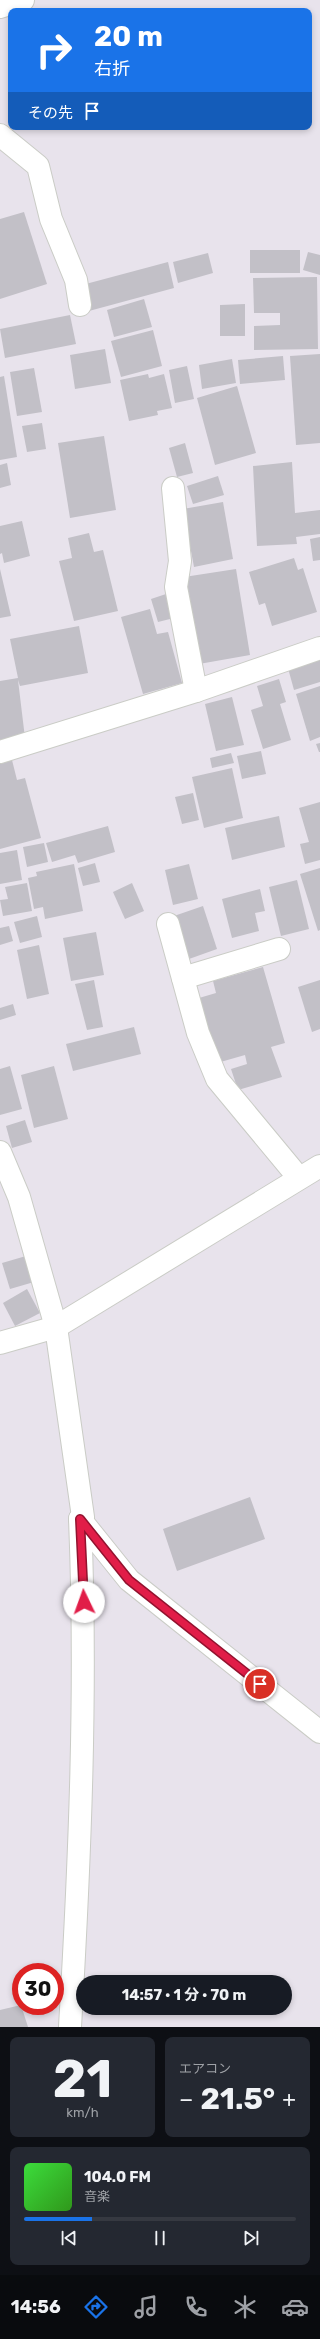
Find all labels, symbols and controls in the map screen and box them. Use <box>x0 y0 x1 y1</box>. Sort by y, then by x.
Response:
text: 20 m <box>94 20 163 53</box>
icon: right <box>28 24 80 76</box>
text: 右折 <box>94 58 130 80</box>
icon: arrive <box>81 100 103 122</box>
text: その先 <box>28 104 73 122</box>
position arrow <box>63 1581 105 1623</box>
pin <box>243 1667 277 1701</box>
icon: arrive <box>249 1673 271 1695</box>
speed limit sign: 30 <box>12 1963 64 2015</box>
text: 14:57 · 1 分 · 70 m <box>122 1986 246 2004</box>
text: 21 <box>53 2048 112 2110</box>
text: エアコン <box>179 2061 231 2076</box>
text: 21.5° <box>200 2081 275 2117</box>
text: − <box>179 2086 193 2113</box>
text: + <box>282 2086 296 2113</box>
text: km/h <box>66 2105 99 2120</box>
text: 104.0 FM <box>84 2168 151 2186</box>
text: 音楽 <box>84 2189 110 2204</box>
icon: previous <box>58 2227 80 2249</box>
icon: pause <box>149 2227 171 2249</box>
icon: next <box>240 2227 262 2249</box>
icon: directions <box>82 2293 110 2321</box>
icon: music <box>132 2293 160 2321</box>
icon: phone <box>182 2293 210 2321</box>
icon: climate <box>231 2293 259 2321</box>
icon: car <box>281 2293 309 2321</box>
text: 14:56 <box>11 2296 61 2318</box>

